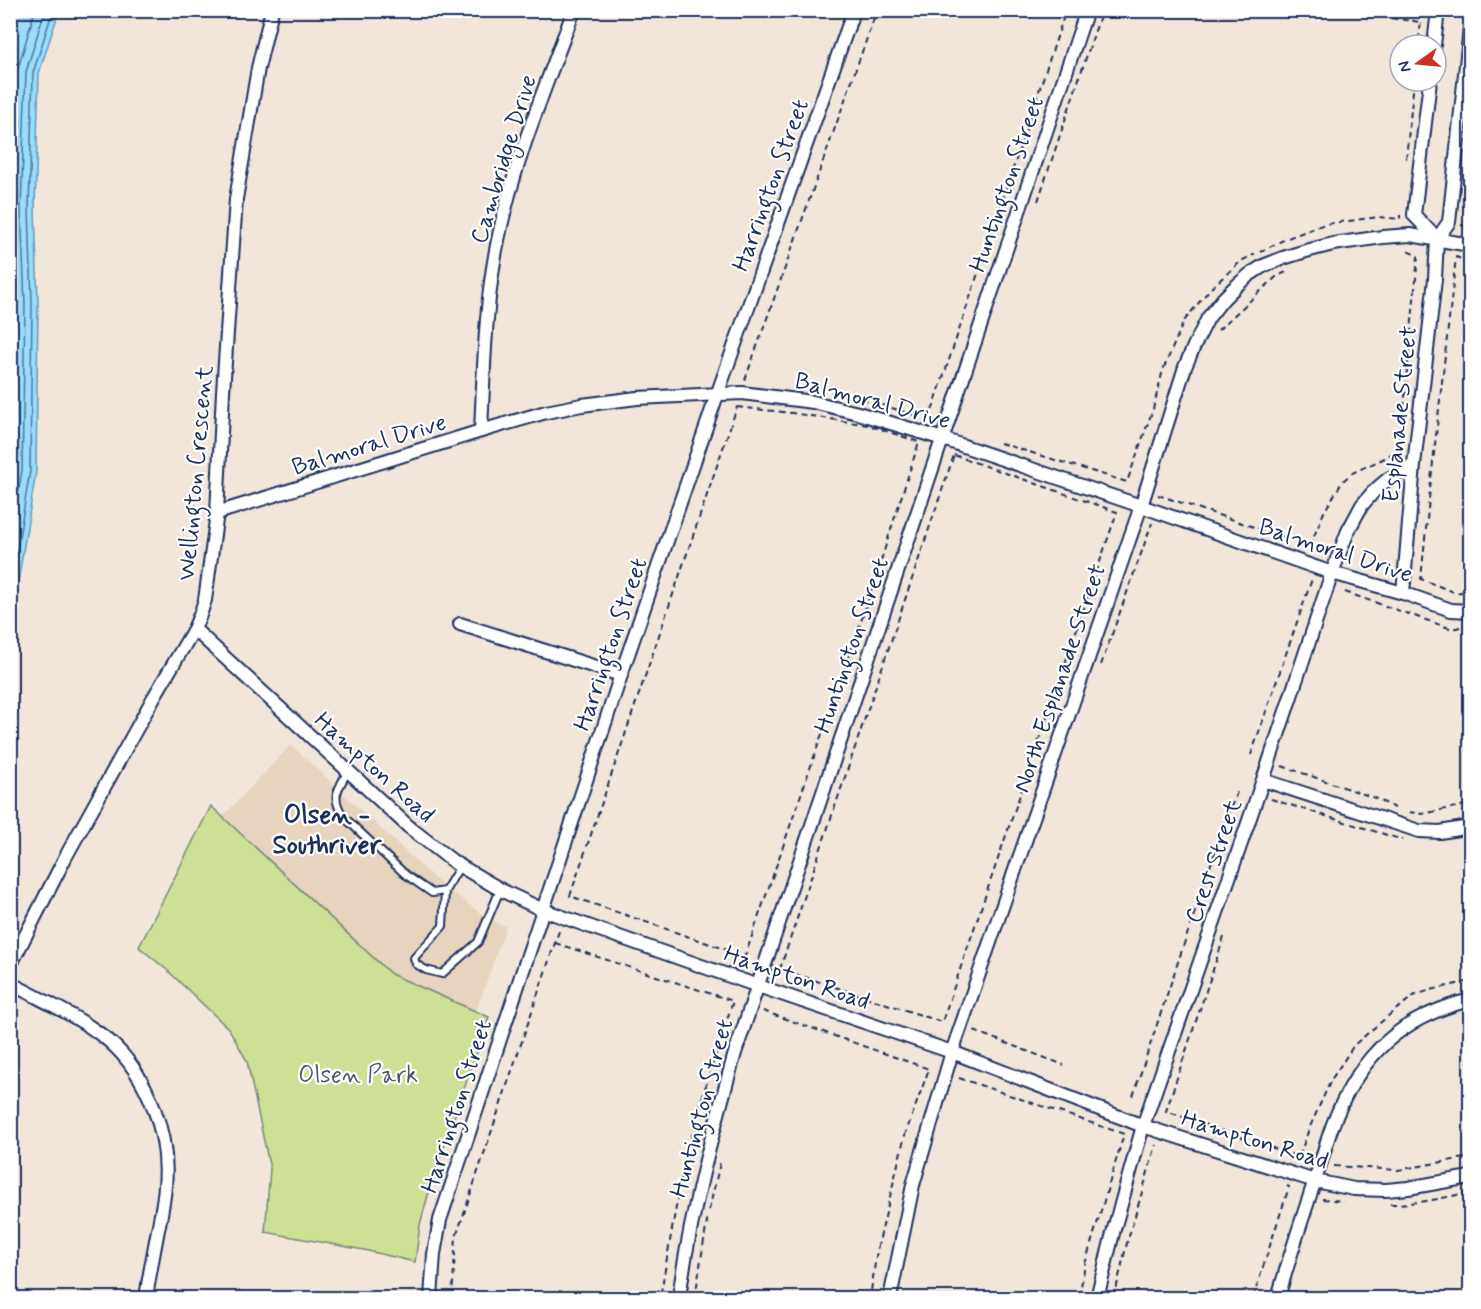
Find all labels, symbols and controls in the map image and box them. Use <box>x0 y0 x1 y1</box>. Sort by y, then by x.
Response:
north arrow <box>1388 33 1448 93</box>
text: N <box>1393 59 1416 74</box>
street label: Cambridge Drive <box>464 71 547 248</box>
street label: Huntington Street <box>963 93 1055 277</box>
street label: Harrington Street <box>726 95 820 277</box>
street label: Esplanade Street <box>1376 324 1425 504</box>
street label: Wellington Crescent <box>172 364 224 582</box>
street label: Balmoral Drive <box>791 366 954 437</box>
street label: Balmoral Drive <box>288 407 451 484</box>
street label: Balmoral Drive <box>1255 512 1416 591</box>
street label: Harrington Street <box>567 554 658 736</box>
street label: Huntington Street <box>808 554 900 738</box>
street label: North Esplanade Street <box>1007 560 1114 797</box>
street label: Hampton Road <box>307 706 441 831</box>
street label: Crest Street <box>1179 795 1250 928</box>
district label: Olsen - Southriver <box>272 799 382 863</box>
street label: Hampton Road <box>720 939 873 1018</box>
street label: Harrington Street <box>415 1016 503 1198</box>
street label: Huntington Street <box>664 1016 744 1202</box>
park label: Olsen Park <box>298 1060 418 1091</box>
street label: Hampton Road <box>1177 1103 1332 1178</box>

